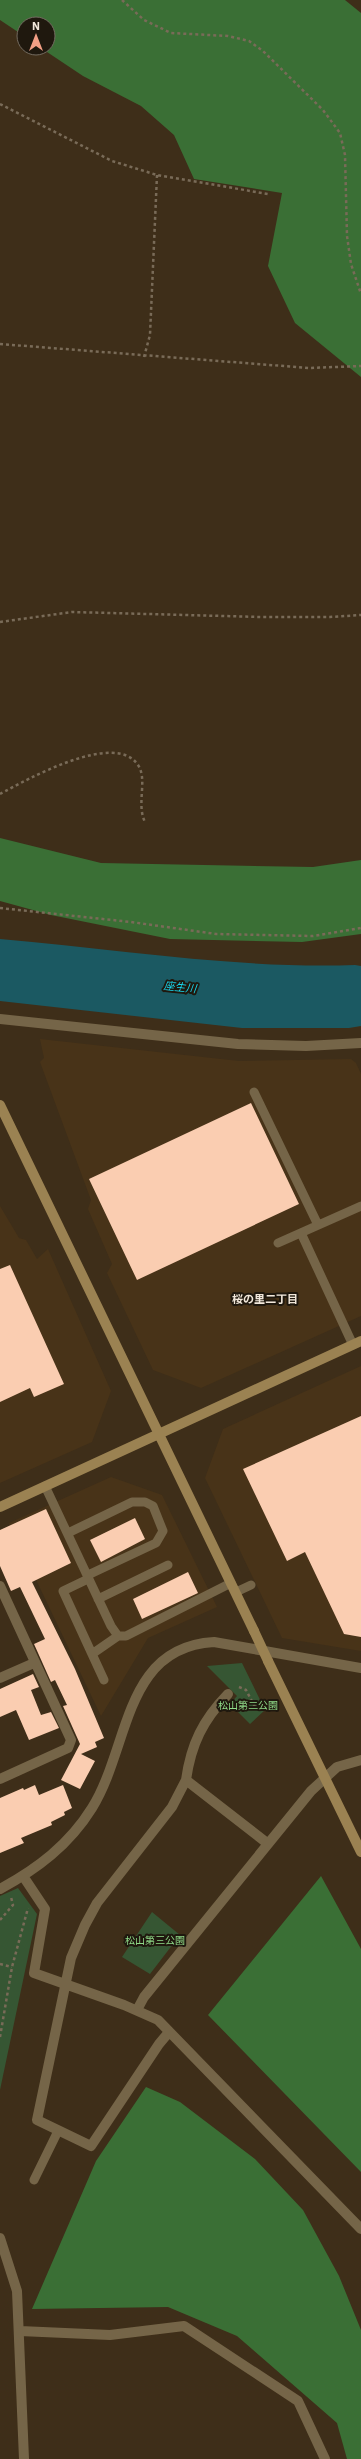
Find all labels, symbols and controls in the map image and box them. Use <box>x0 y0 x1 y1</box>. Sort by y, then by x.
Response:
north arrow <box>16 16 56 56</box>
text: N <box>32 19 40 33</box>
water label: 座生川 <box>163 978 198 996</box>
district label: 桜の里二丁目 <box>232 1292 298 1306</box>
park label: 松山第二公園 <box>218 1699 278 1712</box>
park label: 松山第三公園 <box>125 1934 185 1947</box>

